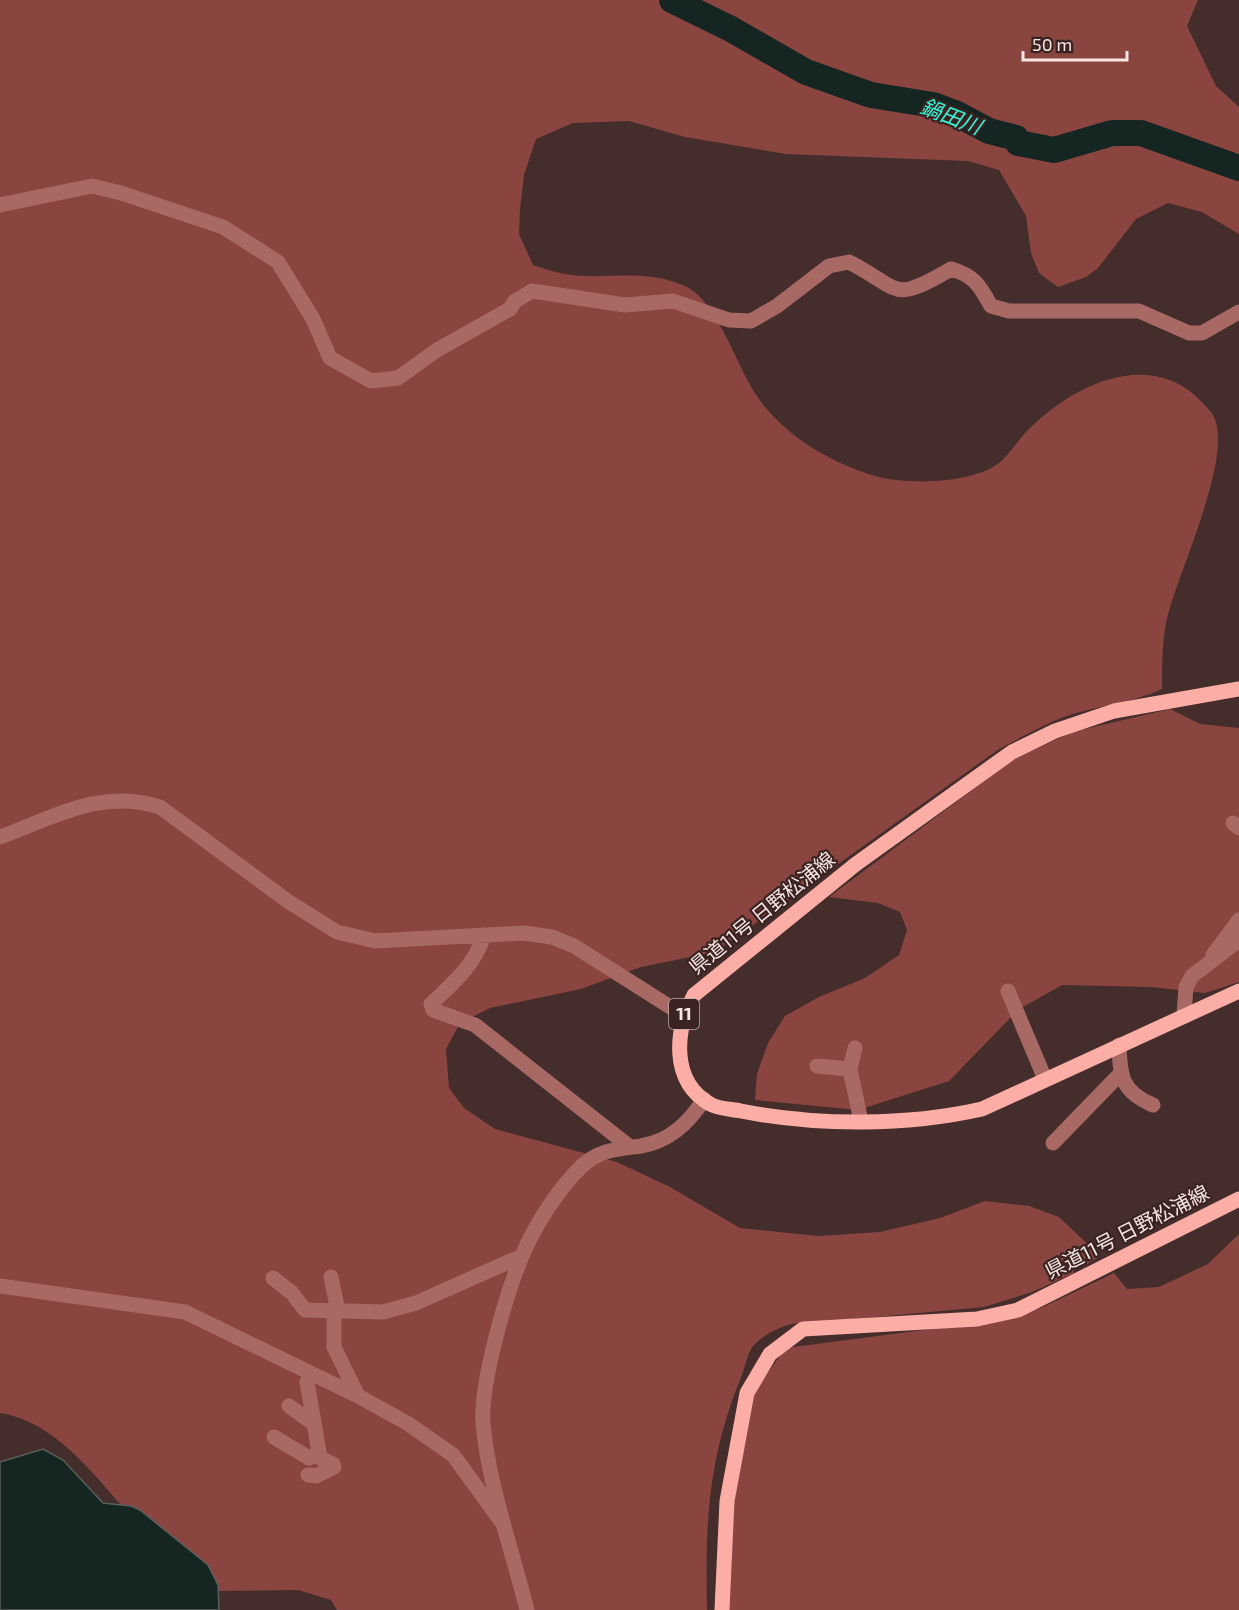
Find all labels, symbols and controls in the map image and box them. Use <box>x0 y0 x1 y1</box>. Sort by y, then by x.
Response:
scale bar <box>1023 24 1126 62</box>
text: 50 m <box>1032 33 1072 55</box>
water label: 鍋田川 <box>918 93 987 139</box>
street label: 県道11号 日野松浦線 <box>684 846 839 978</box>
road number: 11 <box>669 999 699 1029</box>
street label: 県道11号 日野松浦線 <box>1041 1179 1212 1283</box>

